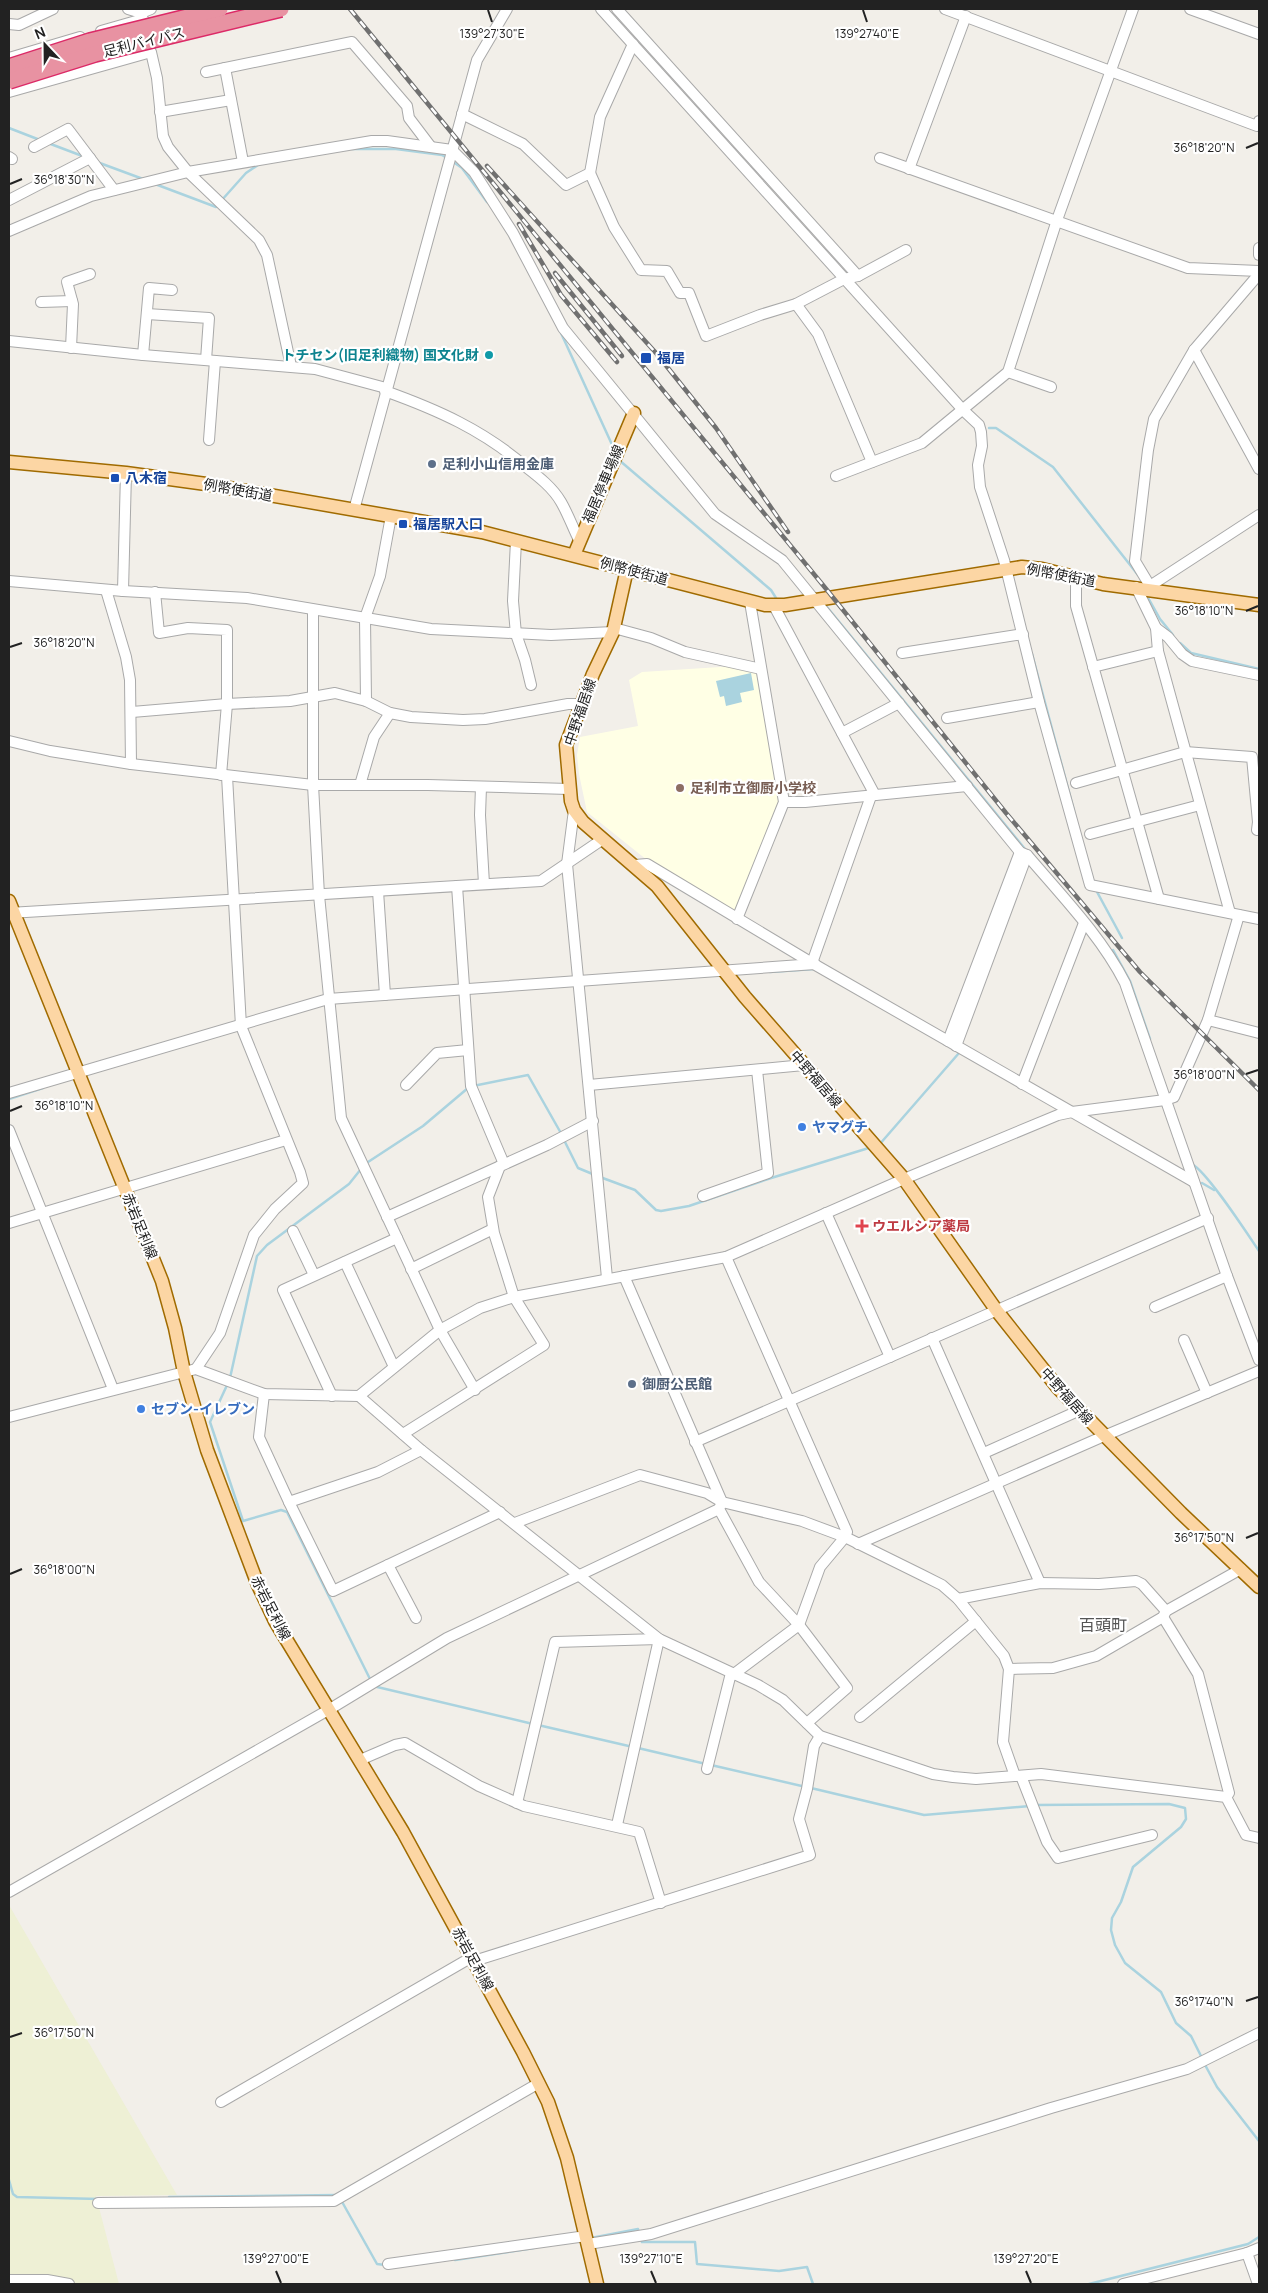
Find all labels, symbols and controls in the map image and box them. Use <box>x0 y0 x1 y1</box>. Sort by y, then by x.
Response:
north arrow <box>20 20 70 70</box>
text: N <box>32 22 48 43</box>
street label: 足利バイパス <box>101 22 187 61</box>
text: 139°27'30"E <box>459 25 525 42</box>
text: 139°27'40"E <box>835 25 899 42</box>
text: 36°18'20"N <box>1174 139 1234 156</box>
text: 36°18'30"N <box>34 171 94 188</box>
place label: トチセン(旧足利織物) 国文化財 <box>282 345 479 364</box>
place label: 福居 <box>657 348 685 367</box>
marker: トチセン(旧足利織物) 国文化財 <box>483 349 495 361</box>
marker: 福居 <box>639 351 653 365</box>
street label: 福居停車場線 <box>577 441 628 526</box>
place label: 足利小山信用金庫 <box>442 454 554 473</box>
marker: 足利小山信用金庫 <box>426 458 438 470</box>
place label: 八木宿 <box>125 468 167 487</box>
marker: 八木宿 <box>109 472 121 484</box>
street label: 例幣使街道 <box>202 474 274 505</box>
place label: 福居駅入口 <box>413 514 483 533</box>
marker: 福居駅入口 <box>397 518 409 530</box>
street label: 例幣使街道 <box>598 552 670 589</box>
street label: 例幣使街道 <box>1025 559 1097 591</box>
text: 36°18'10"N <box>1175 602 1233 619</box>
text: 36°18'20"N <box>34 634 94 651</box>
street label: 中野福居線 <box>559 676 600 748</box>
place label: 足利市立御厨小学校 <box>690 778 816 797</box>
marker: 足利市立御厨小学校 <box>674 782 686 794</box>
street label: 中野福居線 <box>786 1046 847 1111</box>
text: 36°18'00"N <box>1173 1066 1235 1083</box>
text: 36°18'10"N <box>35 1097 93 1114</box>
place label: ヤマグチ <box>812 1117 868 1136</box>
marker: ヤマグチ <box>796 1121 808 1133</box>
street label: 赤岩足利線 <box>119 1190 162 1262</box>
place label: ウエルシア薬局 <box>872 1216 970 1235</box>
marker: ウエルシア薬局 <box>856 1220 868 1232</box>
street label: 中野福居線 <box>1037 1363 1098 1428</box>
place label: 御厨公民館 <box>642 1374 712 1393</box>
marker: 御厨公民館 <box>626 1378 638 1390</box>
place label: セブン-イレブン <box>151 1399 255 1418</box>
marker: セブン-イレブン <box>135 1403 147 1415</box>
text: 36°17'50"N <box>1174 1529 1234 1546</box>
text: 36°18'00"N <box>33 1561 95 1578</box>
street label: 赤岩足利線 <box>247 1572 296 1643</box>
district label: 百頭町 <box>1079 1614 1127 1636</box>
street label: 赤岩足利線 <box>448 1924 499 1994</box>
text: 36°17'40"N <box>1175 1993 1233 2010</box>
text: 36°17'50"N <box>34 2024 94 2041</box>
text: 139°27'00"E <box>243 2250 309 2267</box>
text: 139°27'10"E <box>619 2250 683 2267</box>
text: 139°27'20"E <box>993 2250 1059 2267</box>

